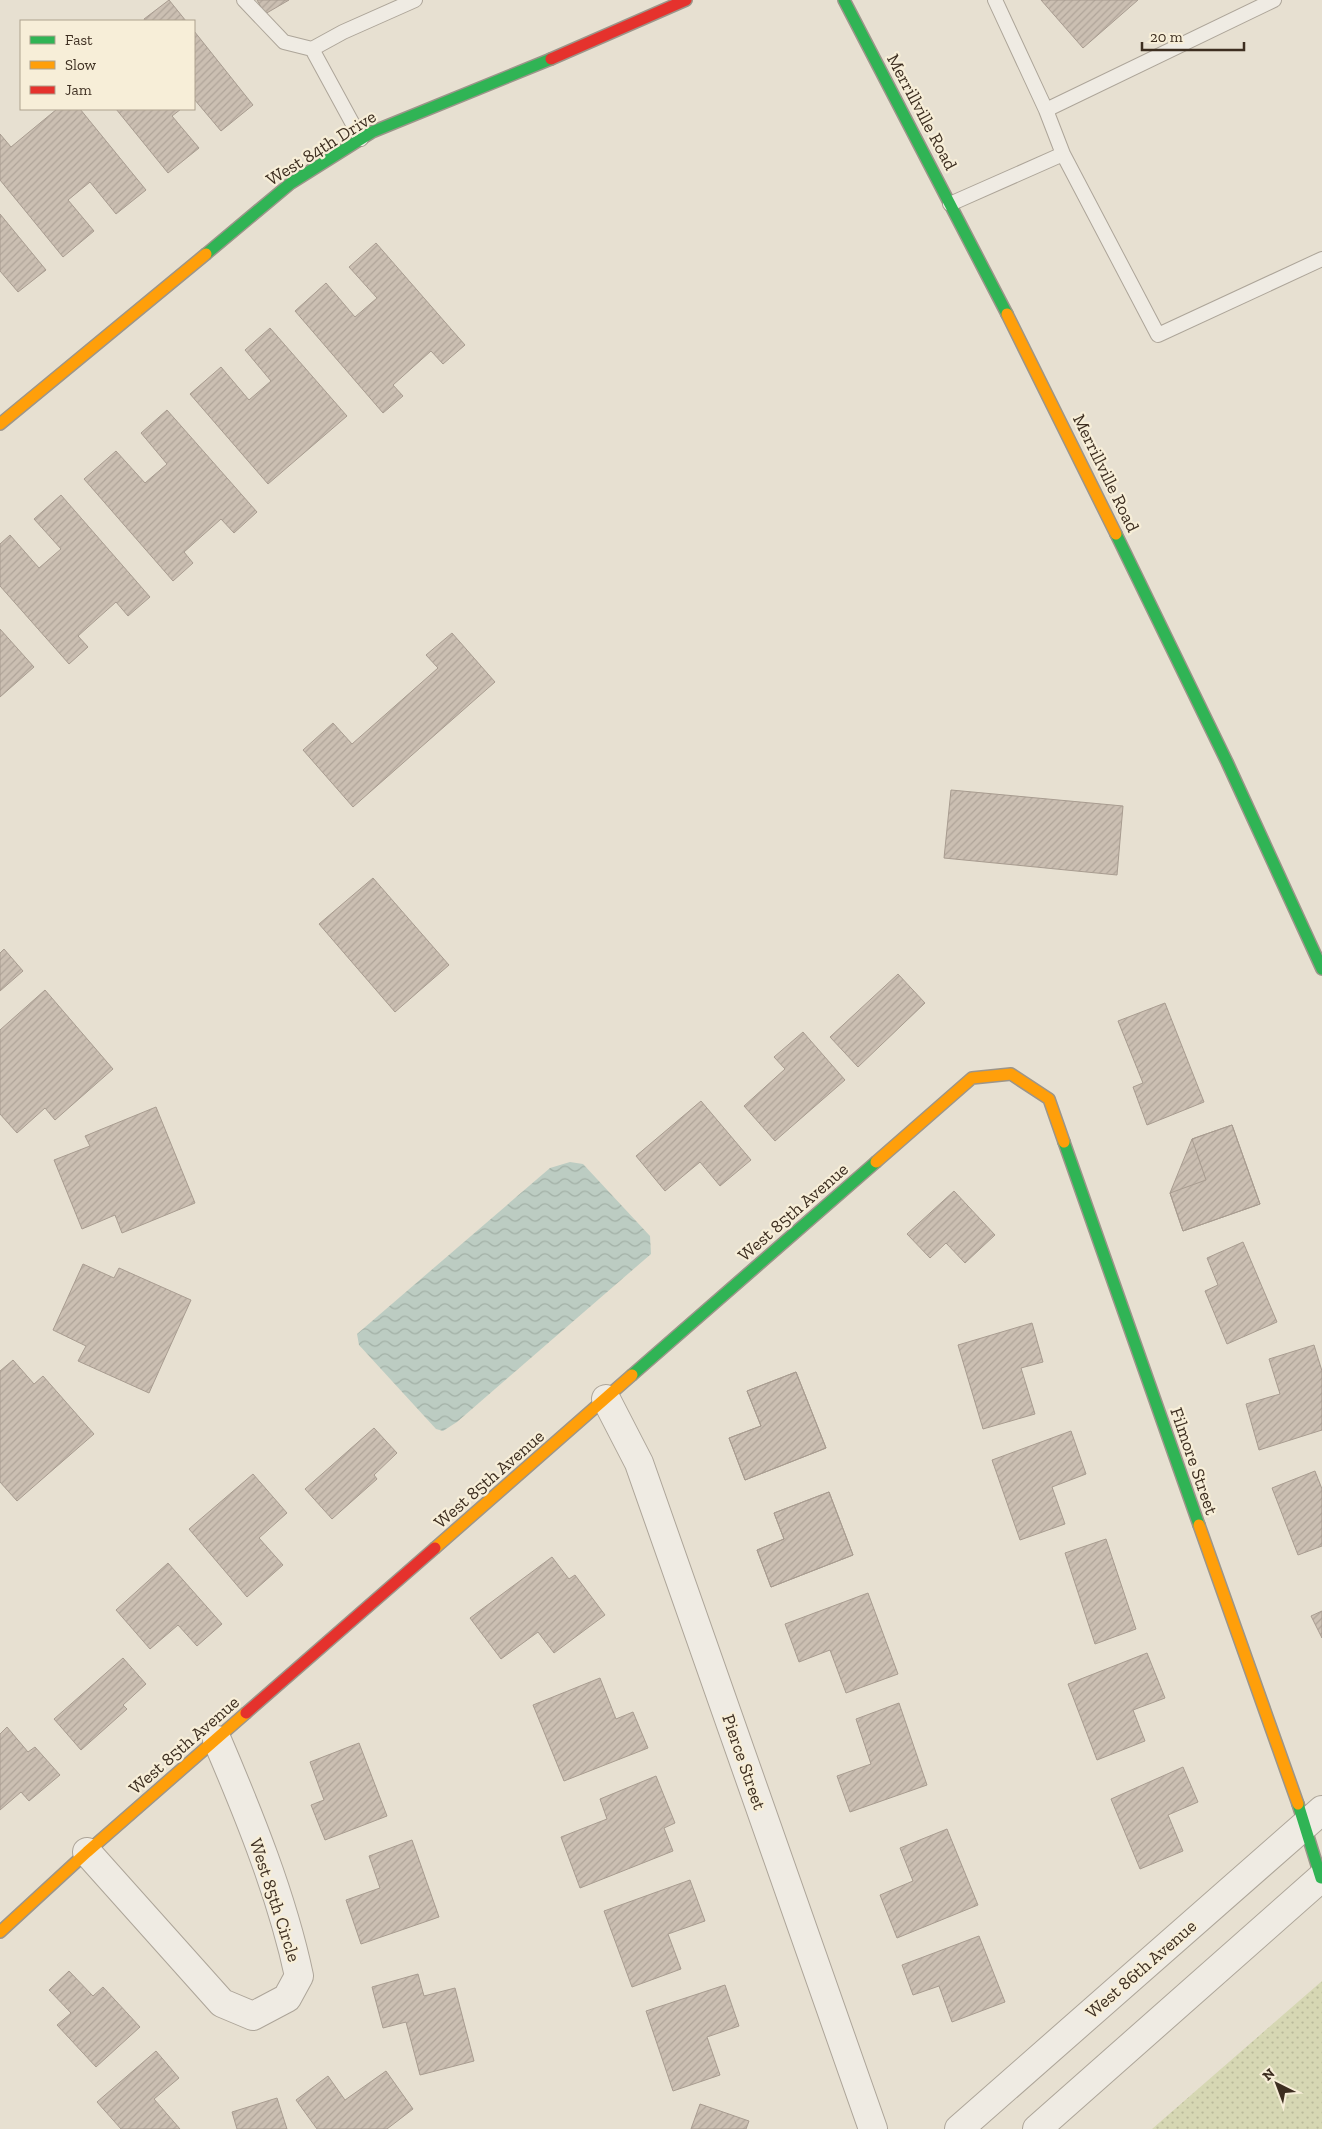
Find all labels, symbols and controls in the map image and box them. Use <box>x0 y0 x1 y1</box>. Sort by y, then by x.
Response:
legend <box>20 20 195 110</box>
scale bar <box>1142 20 1244 52</box>
text: 20 m <box>1150 28 1183 46</box>
text: Fast <box>65 31 93 49</box>
street label: Merrillville Road <box>882 50 962 174</box>
text: Slow <box>65 56 97 74</box>
text: Jam <box>65 81 92 99</box>
street label: West 84th Drive <box>262 105 380 191</box>
street label: Merrillville Road <box>1068 410 1144 536</box>
street label: West 85th Avenue <box>733 1158 853 1266</box>
street label: Filmore Street <box>1165 1404 1223 1518</box>
street label: West 85th Avenue <box>429 1425 549 1533</box>
street label: West 85th Avenue <box>124 1691 244 1799</box>
street label: Pierce Street <box>717 1711 771 1813</box>
street label: West 85th Circle <box>245 1836 305 1964</box>
street label: West 86th Avenue <box>1081 1915 1201 2023</box>
north arrow <box>1252 2059 1302 2109</box>
text: N <box>1259 2065 1279 2085</box>

